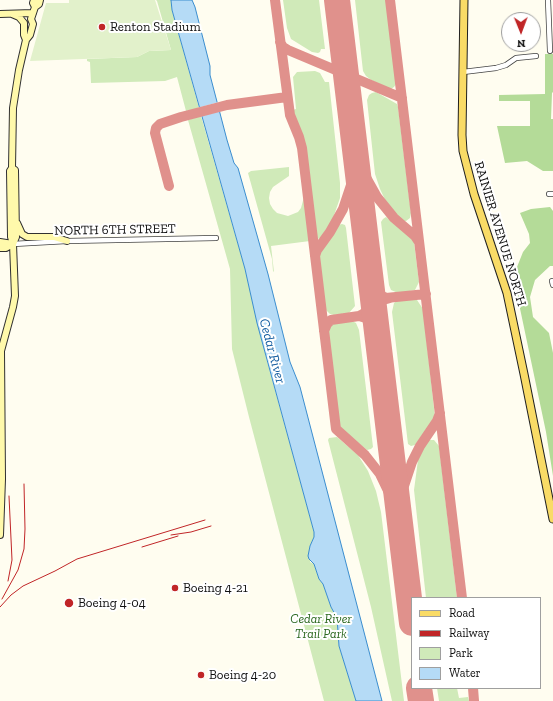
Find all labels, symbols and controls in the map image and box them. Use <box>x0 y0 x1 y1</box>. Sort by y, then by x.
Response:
north arrow <box>501 12 541 52</box>
place label: Renton Stadium <box>110 19 201 35</box>
marker: Renton Stadium <box>97 22 107 32</box>
text: N <box>517 37 526 50</box>
street label: RAINIER AVENUE NORTH <box>471 160 529 308</box>
street label: NORTH 6TH STREET <box>54 221 176 239</box>
water label: Cedar River <box>255 317 289 385</box>
place label: Boeing 4-21 <box>183 580 248 596</box>
marker: Boeing 4-21 <box>170 583 180 593</box>
place label: Boeing 4-04 <box>78 595 146 611</box>
marker: Boeing 4-04 <box>63 597 75 609</box>
legend <box>411 597 541 689</box>
text: Road <box>449 606 475 620</box>
park label: Cedar River Trail Park <box>290 611 352 642</box>
text: Railway <box>449 626 490 640</box>
text: Park <box>449 646 473 660</box>
text: Water <box>449 666 481 680</box>
place label: Boeing 4-20 <box>209 667 276 683</box>
marker: Boeing 4-20 <box>196 670 206 680</box>

